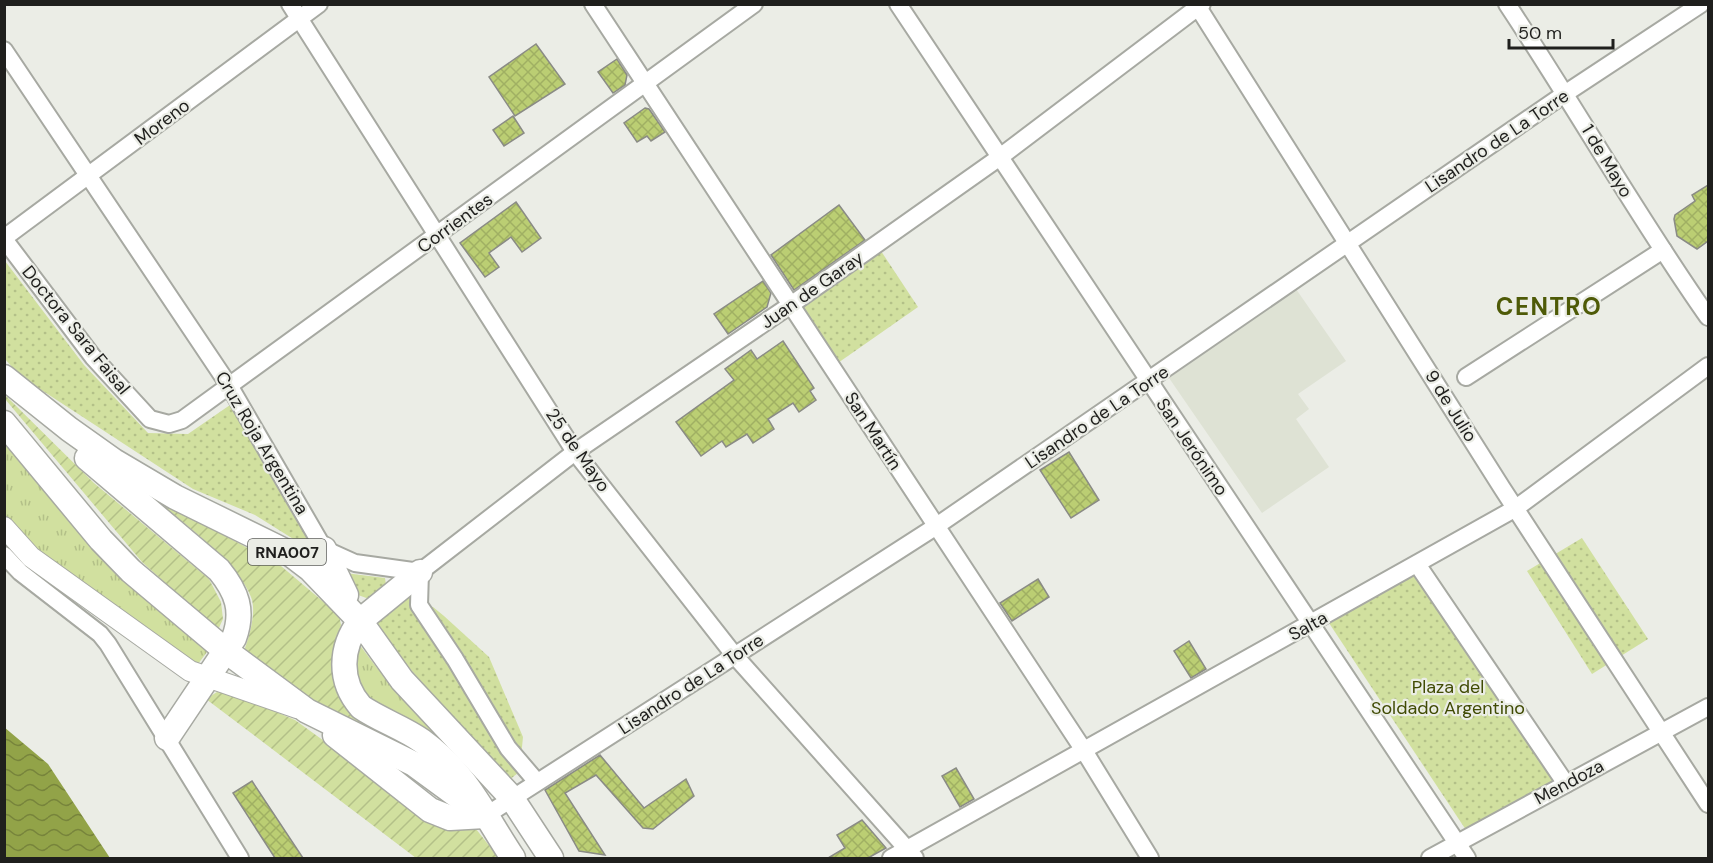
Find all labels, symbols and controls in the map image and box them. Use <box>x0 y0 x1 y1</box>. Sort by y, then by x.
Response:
scale bar <box>1509 12 1612 50</box>
text: 50 m <box>1518 21 1562 45</box>
street label: Lisandro de La Torre <box>1420 84 1574 198</box>
street label: Moreno <box>129 93 195 151</box>
street label: 1 de Mayo <box>1576 120 1638 202</box>
street label: Corrientes <box>412 187 498 259</box>
street label: Juan de Garay <box>756 246 868 334</box>
street label: Doctora Sara Faisal <box>17 261 135 399</box>
district label: CENTRO <box>1496 291 1602 322</box>
street label: Lisandro de La Torre <box>1020 360 1174 474</box>
street label: 9 de Julio <box>1419 365 1483 447</box>
street label: Cruz Roja Argentina <box>210 367 314 519</box>
street label: San Martín <box>839 387 907 475</box>
street label: San Jerónimo <box>1150 393 1234 501</box>
street label: 25 de Mayo <box>540 403 616 497</box>
road number: RNA007 <box>248 539 326 565</box>
street label: Salta <box>1284 606 1332 646</box>
street label: Lisandro de La Torre <box>614 628 768 740</box>
park label: Plaza del Soldado Argentino <box>1371 675 1525 720</box>
street label: Mendoza <box>1530 754 1608 810</box>

